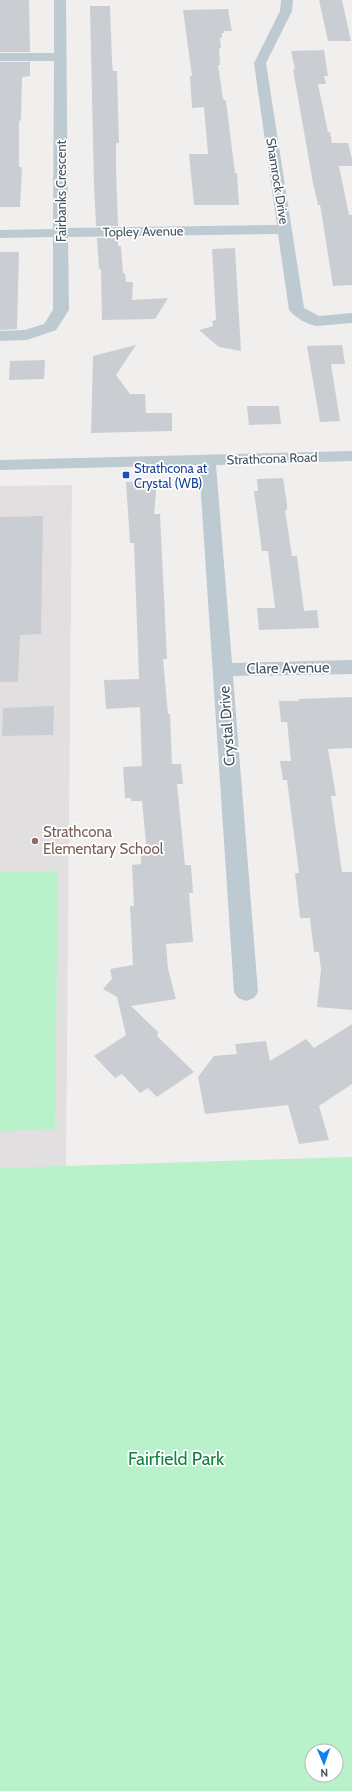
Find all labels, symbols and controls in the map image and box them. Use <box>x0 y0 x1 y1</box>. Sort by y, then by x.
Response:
street label: Shamrock Drive <box>263 137 293 226</box>
street label: Fairbanks Crescent <box>53 139 69 242</box>
street label: Topley Avenue <box>103 222 184 240</box>
street label: Strathcona Road <box>226 448 318 468</box>
place label: Strathcona at Crystal (WB) <box>134 460 208 491</box>
marker: Strathcona at Crystal (WB) <box>121 470 131 480</box>
street label: Clare Avenue <box>246 658 330 678</box>
street label: Crystal Drive <box>215 685 239 767</box>
place label: Strathcona Elementary School <box>43 823 164 858</box>
marker: Strathcona Elementary School <box>30 836 40 846</box>
park label: Fairfield Park <box>128 1448 225 1470</box>
north arrow <box>304 1743 344 1783</box>
text: N <box>320 1766 328 1780</box>

